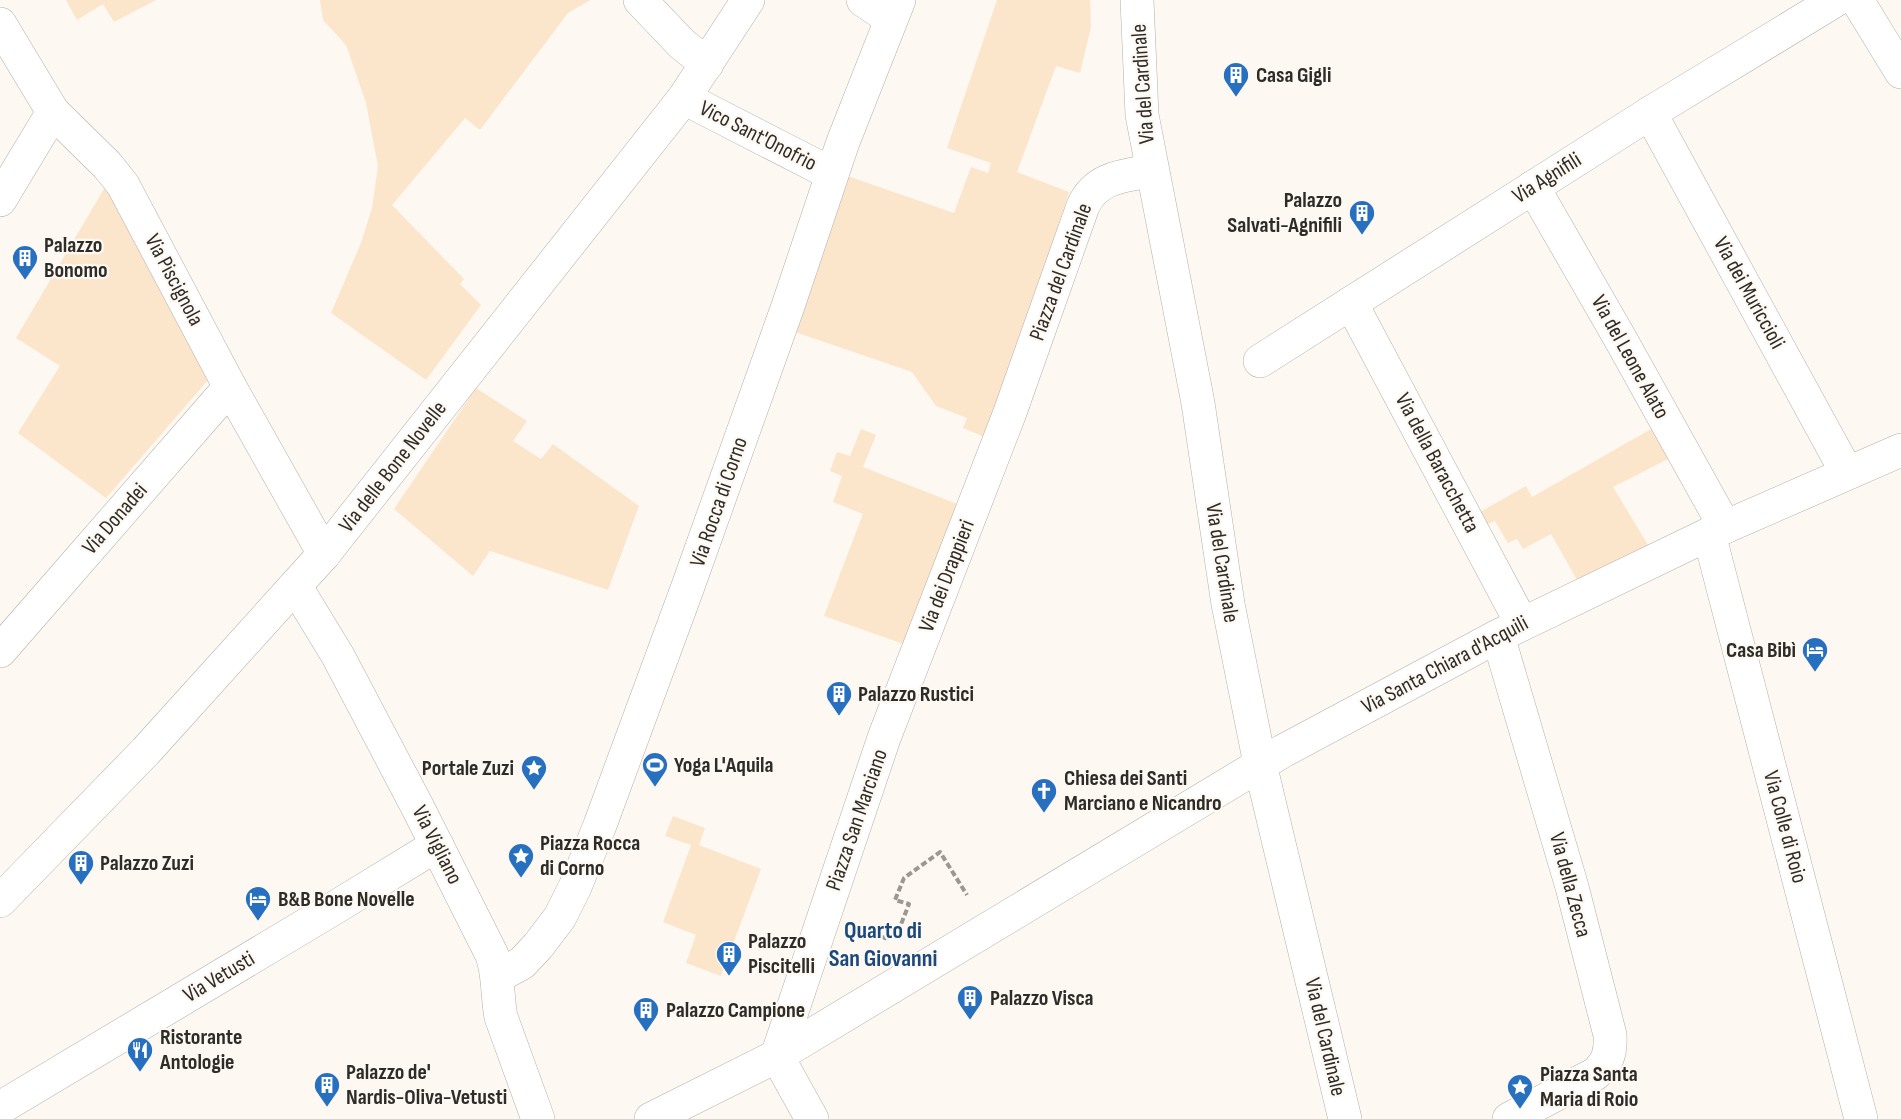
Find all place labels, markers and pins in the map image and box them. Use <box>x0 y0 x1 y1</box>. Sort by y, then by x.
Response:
building icon: Casa Gigli <box>1221 60 1251 98</box>
place label: Casa Gigli <box>1256 62 1331 89</box>
place label: Palazzo Salvati-Agnifili <box>1227 187 1342 239</box>
building icon: Palazzo Salvati-Agnifili <box>1347 198 1377 236</box>
place label: Palazzo Bonomo <box>44 232 108 284</box>
building icon: Palazzo Bonomo <box>10 243 40 281</box>
hotel icon: Casa Bibì <box>1800 635 1830 673</box>
place label: Casa Bibì <box>1726 637 1796 664</box>
building icon: Palazzo Rustici <box>824 679 854 717</box>
place label: Palazzo Rustici <box>858 681 974 708</box>
sports icon: Yoga L'Aquila <box>640 750 670 788</box>
place label: Yoga L'Aquila <box>674 752 773 779</box>
place icon: Portale Zuzi <box>519 753 549 791</box>
place label: Portale Zuzi <box>422 755 514 782</box>
place label: Chiesa dei Santi Marciano e Nicandro <box>1064 765 1222 817</box>
church icon: Chiesa dei Santi Marciano e Nicandro <box>1029 776 1059 814</box>
place label: Piazza Rocca di Corno <box>540 830 640 882</box>
place icon: Piazza Rocca di Corno <box>506 841 536 879</box>
building icon: Palazzo Zuzi <box>66 848 96 886</box>
place label: Palazzo Zuzi <box>100 850 194 877</box>
hotel icon: B&B Bone Novelle <box>243 884 273 922</box>
place label: B&B Bone Novelle <box>278 886 415 913</box>
place label: Palazzo Piscitelli <box>748 928 815 980</box>
building icon: Palazzo Piscitelli <box>714 939 744 977</box>
building icon: Palazzo Visca <box>955 983 985 1021</box>
place label: Palazzo Visca <box>990 985 1094 1012</box>
building icon: Palazzo Campione <box>631 995 661 1033</box>
place label: Palazzo Campione <box>666 997 805 1024</box>
place label: Ristorante Antologie <box>159 1024 242 1076</box>
restaurant icon: Ristorante Antologie <box>125 1035 155 1073</box>
place label: Palazzo de' Nardis-Oliva-Vetusti <box>346 1059 507 1111</box>
place label: Piazza Santa Maria di Roio <box>1540 1061 1638 1113</box>
building icon: Palazzo de' Nardis-Oliva-Vetusti <box>312 1070 342 1108</box>
place icon: Piazza Santa Maria di Roio <box>1505 1072 1535 1110</box>

